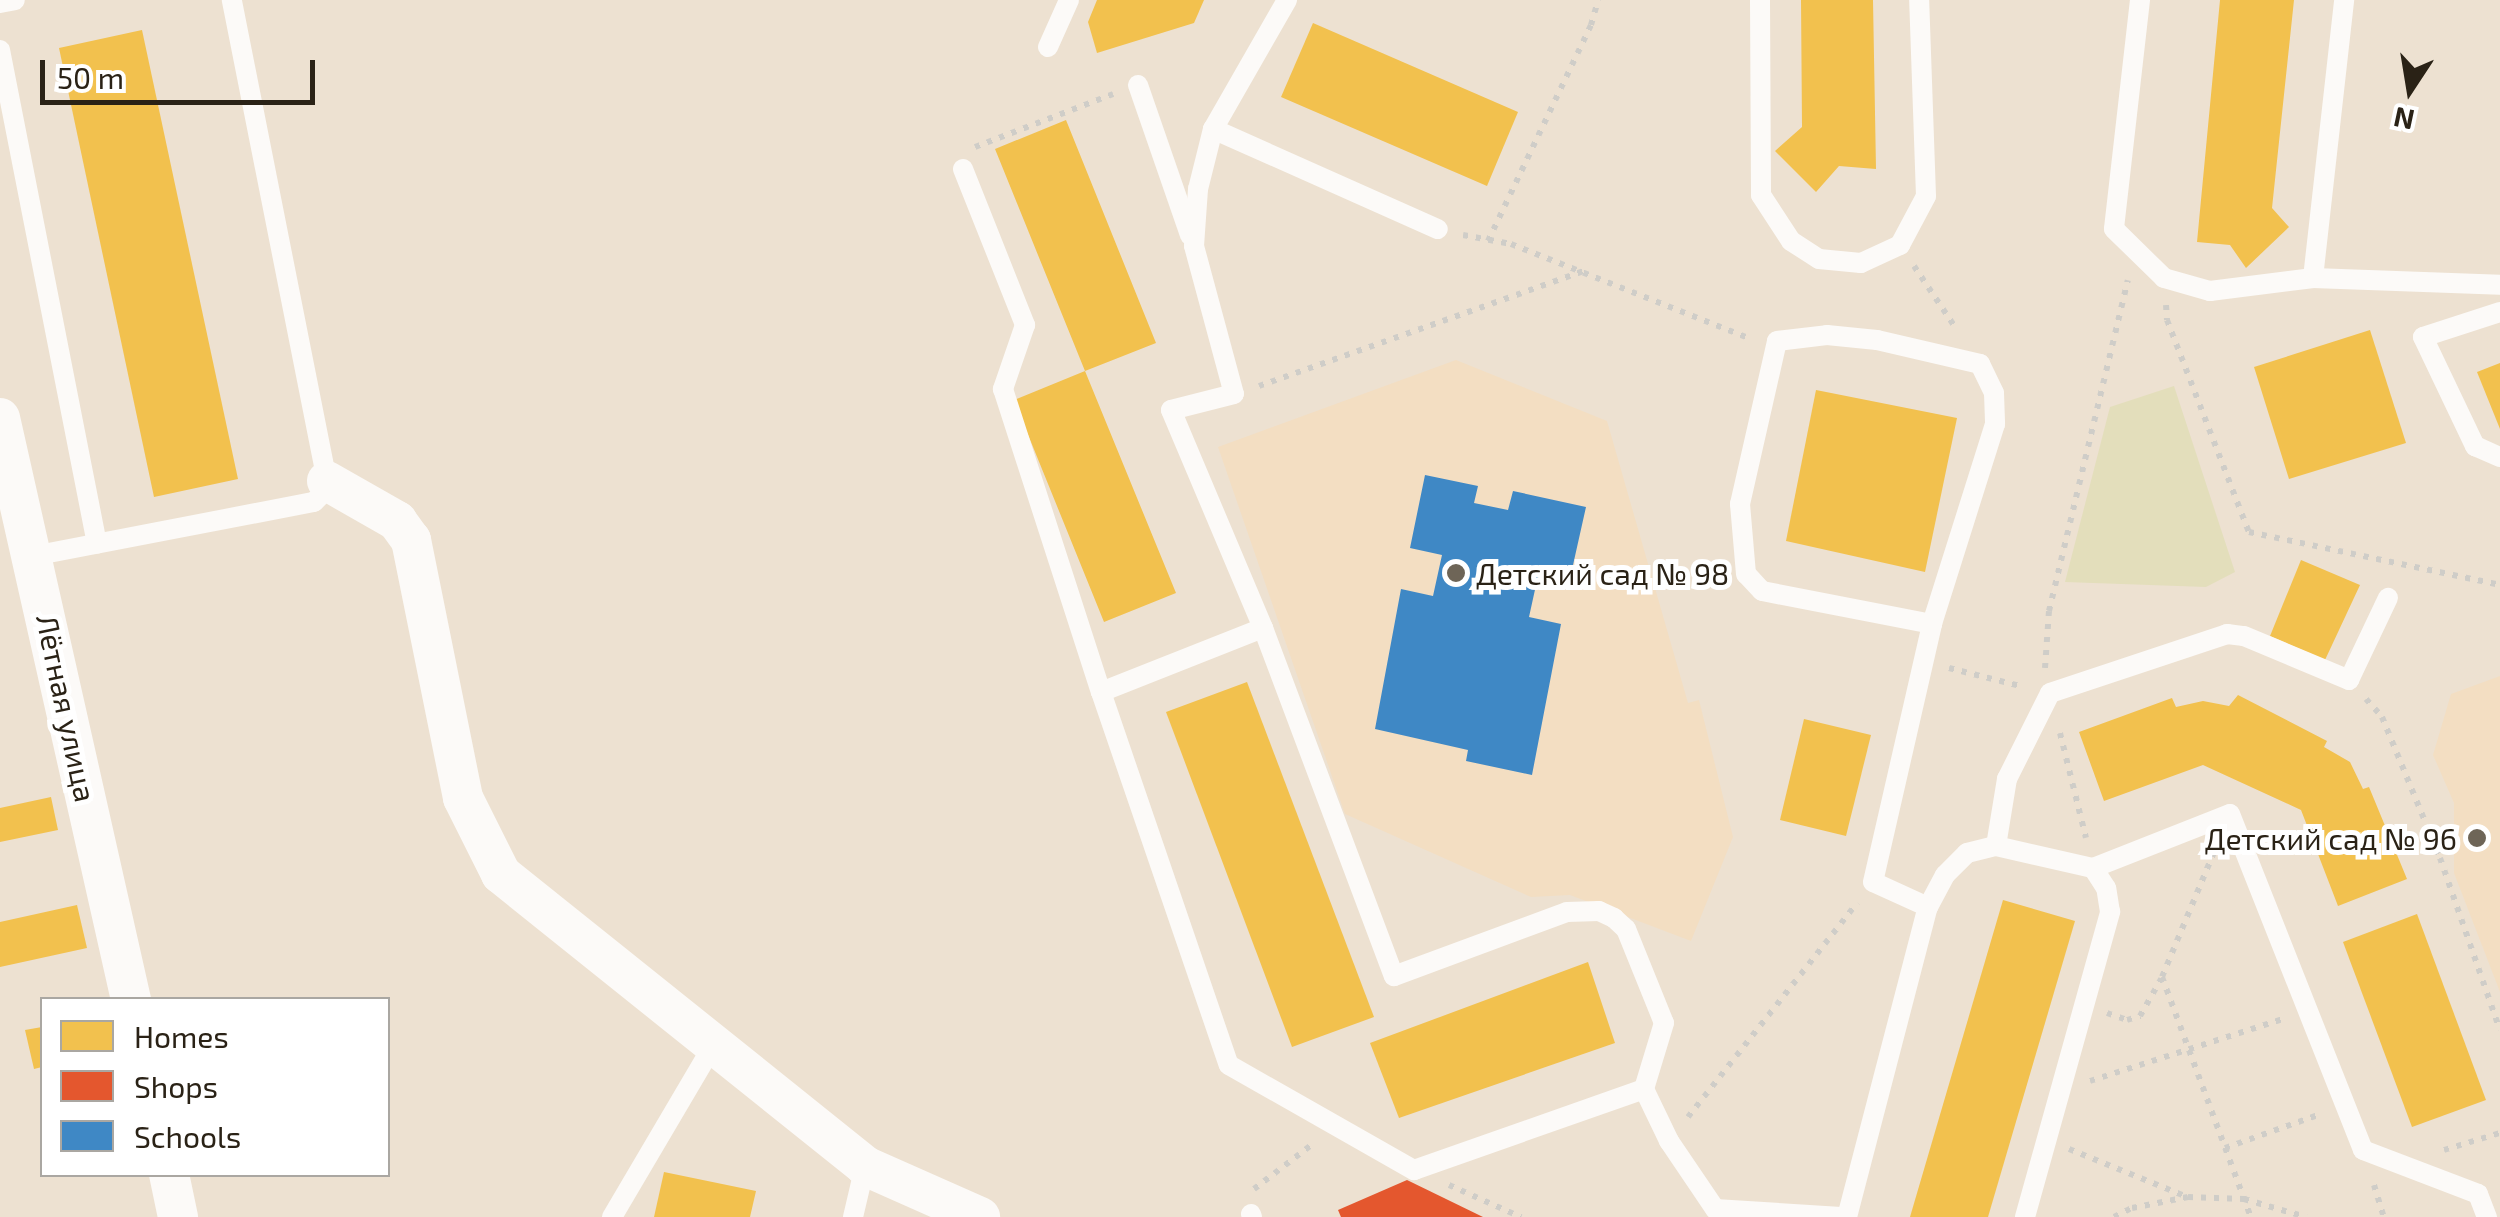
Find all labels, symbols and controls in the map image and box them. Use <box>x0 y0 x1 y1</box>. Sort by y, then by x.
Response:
scale bar <box>45 40 320 102</box>
north arrow <box>2360 40 2460 140</box>
text: 50 m <box>57 59 124 95</box>
text: N <box>2390 101 2417 138</box>
place label: Детский сад № 98 <box>1476 555 1729 591</box>
marker: Детский сад № 98 <box>1445 562 1467 584</box>
street label: Лётная улица <box>30 611 104 805</box>
place label: Детский сад № 96 <box>2205 820 2457 856</box>
marker: Детский сад № 96 <box>2466 827 2488 849</box>
legend <box>40 997 390 1177</box>
text: Homes <box>134 1018 229 1054</box>
text: Shops <box>134 1068 218 1104</box>
text: Schools <box>134 1118 241 1154</box>

